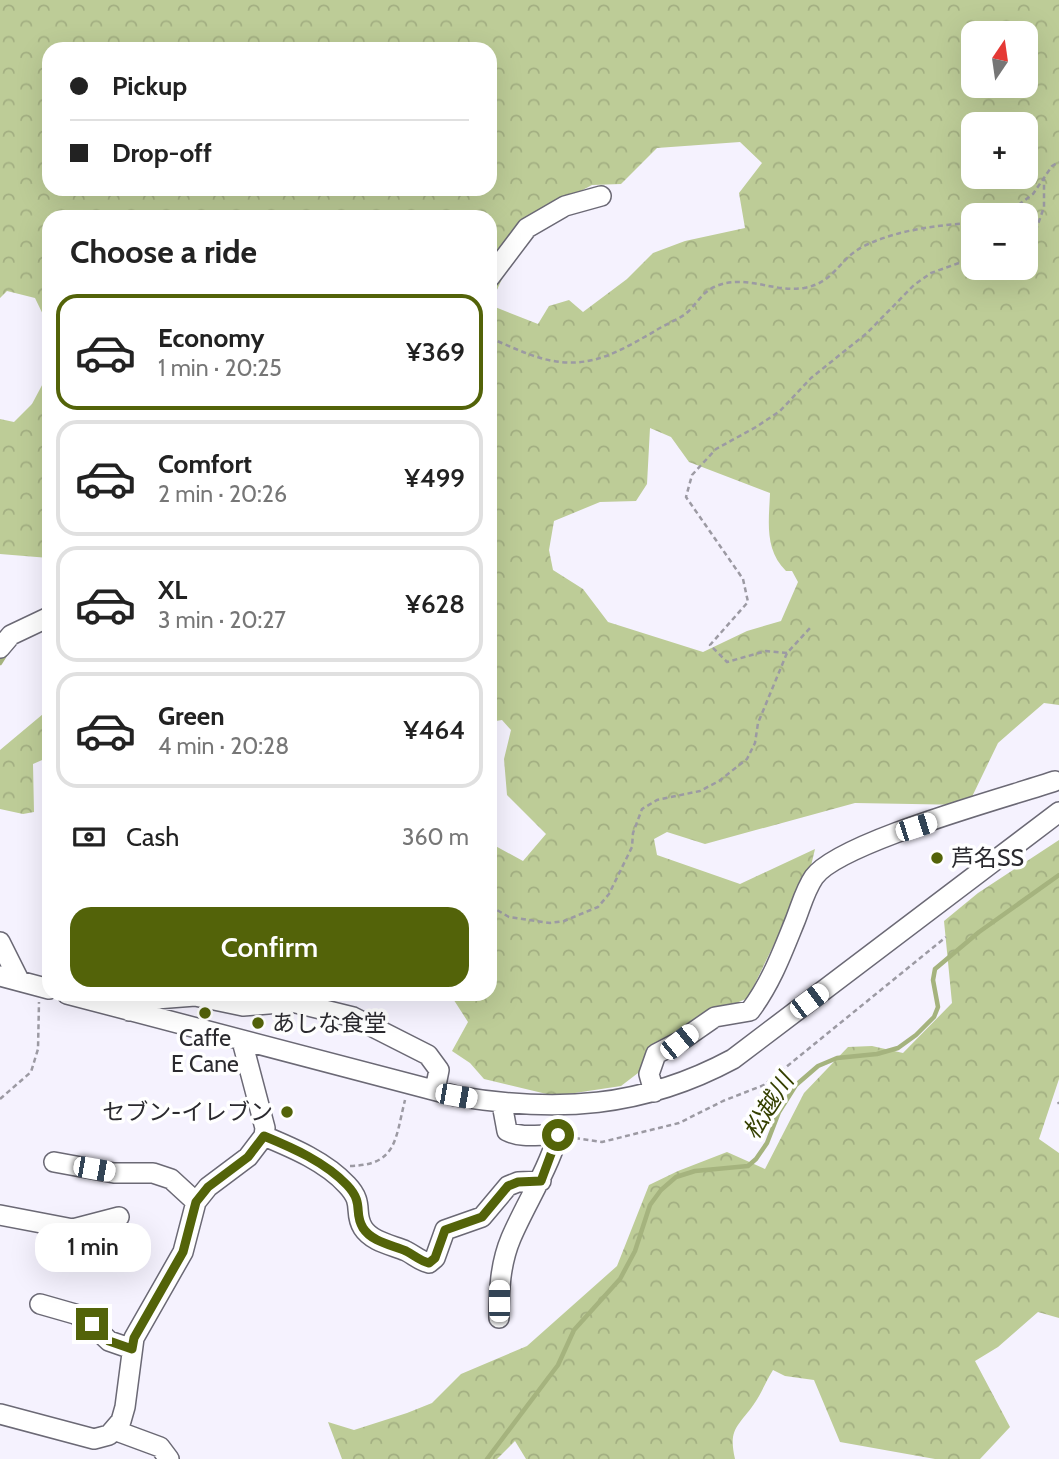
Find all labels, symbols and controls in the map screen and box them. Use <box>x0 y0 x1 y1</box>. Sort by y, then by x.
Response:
north arrow <box>961 21 1038 98</box>
map controls <box>961 21 1038 280</box>
text: Pickup <box>112 70 187 102</box>
button: + <box>961 112 1038 189</box>
text: Drop-off <box>112 137 212 169</box>
button: − <box>961 203 1038 280</box>
text: Choose a ride <box>70 232 257 271</box>
icon: car <box>74 321 137 384</box>
text: Economy <box>158 322 264 354</box>
text: ¥369 <box>406 336 465 368</box>
text: 1 min · 20:25 <box>158 354 282 382</box>
icon: car <box>74 447 137 510</box>
text: Comfort <box>158 448 252 480</box>
text: ¥499 <box>405 462 465 494</box>
text: 2 min · 20:26 <box>158 480 287 508</box>
icon: car <box>74 573 137 636</box>
text: XL <box>158 574 187 606</box>
text: ¥628 <box>406 588 465 620</box>
text: 3 min · 20:27 <box>158 606 286 634</box>
icon: car <box>74 699 137 762</box>
text: Green <box>158 700 225 732</box>
text: ¥464 <box>403 714 465 746</box>
text: 4 min · 20:28 <box>158 732 289 760</box>
car <box>893 811 940 843</box>
icon: cash <box>70 818 108 856</box>
text: Cash <box>126 821 179 853</box>
text: 360 m <box>402 823 469 851</box>
place label: 芦名SS <box>951 844 1024 872</box>
marker: 芦名SS <box>929 850 945 866</box>
button: Confirm <box>70 907 469 987</box>
car <box>786 980 833 1022</box>
marker: Caffe E Cane <box>197 1005 213 1021</box>
place label: あしな食堂 <box>272 1009 387 1037</box>
marker: あしな食堂 <box>250 1015 266 1031</box>
car <box>657 1021 702 1063</box>
place label: Caffe E Cane <box>171 1024 239 1078</box>
water label: 松越川 <box>737 1065 801 1144</box>
car <box>434 1082 479 1110</box>
place label: セブン-イレブン <box>102 1098 273 1126</box>
marker: セブン-イレブン <box>279 1104 295 1120</box>
route start <box>542 1119 574 1151</box>
car <box>72 1155 117 1183</box>
callout: 1 min <box>34 1222 150 1272</box>
text: 1 min <box>67 1233 119 1261</box>
car <box>489 1280 510 1322</box>
route end <box>76 1308 108 1340</box>

